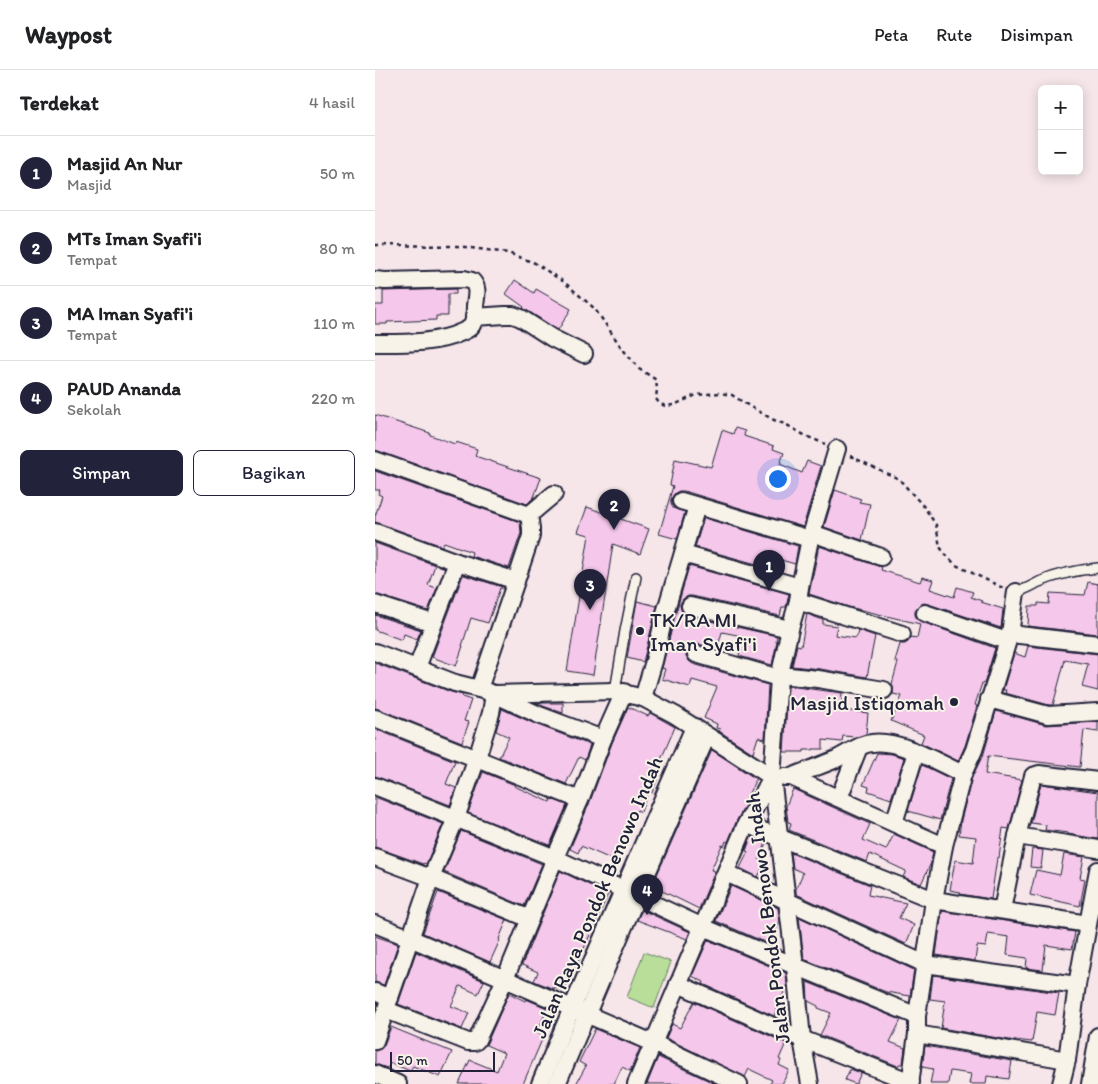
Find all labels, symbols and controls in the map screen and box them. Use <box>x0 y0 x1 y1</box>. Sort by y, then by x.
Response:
text: Waypost <box>25 20 112 49</box>
text: Peta <box>874 24 908 46</box>
text: Rute <box>936 24 972 46</box>
text: Disimpan <box>1000 24 1073 46</box>
map controls <box>1038 85 1083 175</box>
button: + <box>1038 85 1083 130</box>
text: Terdekat <box>20 90 99 115</box>
text: 4 hasil <box>309 93 355 112</box>
button: − <box>1038 130 1083 175</box>
text: Masjid An Nur <box>67 152 182 175</box>
text: 1 <box>32 164 40 183</box>
text: 50 m <box>320 164 355 183</box>
text: Masjid <box>67 175 112 194</box>
text: MTs Iman Syafi'i <box>67 227 202 250</box>
text: 2 <box>32 239 40 258</box>
text: 80 m <box>319 239 355 258</box>
text: Tempat <box>67 250 117 269</box>
text: MA Iman Syafi'i <box>67 302 193 325</box>
text: 3 <box>32 314 40 333</box>
text: 110 m <box>313 314 355 333</box>
text: Tempat <box>67 325 117 344</box>
text: PAUD Ananda <box>67 377 181 400</box>
text: 4 <box>31 389 41 408</box>
text: 220 m <box>311 389 355 408</box>
text: Sekolah <box>67 400 121 419</box>
button: Simpan <box>20 450 183 496</box>
button: Bagikan <box>193 450 355 496</box>
your location <box>765 466 791 492</box>
pin: 2 <box>598 489 630 530</box>
pin: 1 <box>753 550 785 591</box>
pin: 3 <box>574 569 606 610</box>
place label: TK/RA MI Iman Syafi'i <box>650 607 757 656</box>
marker: TK/RA MI Iman Syafi'i <box>634 625 646 637</box>
place label: Masjid Istiqomah <box>790 690 944 715</box>
marker: Masjid Istiqomah <box>948 696 960 708</box>
street label: Jalan Raya Pondok Benowo Indah <box>526 752 668 1042</box>
street label: Jalan Pondok Benowo Indah <box>739 790 795 1045</box>
pin: 4 <box>631 874 663 915</box>
scale bar <box>390 1049 495 1072</box>
text: 50 m <box>397 1052 428 1069</box>

